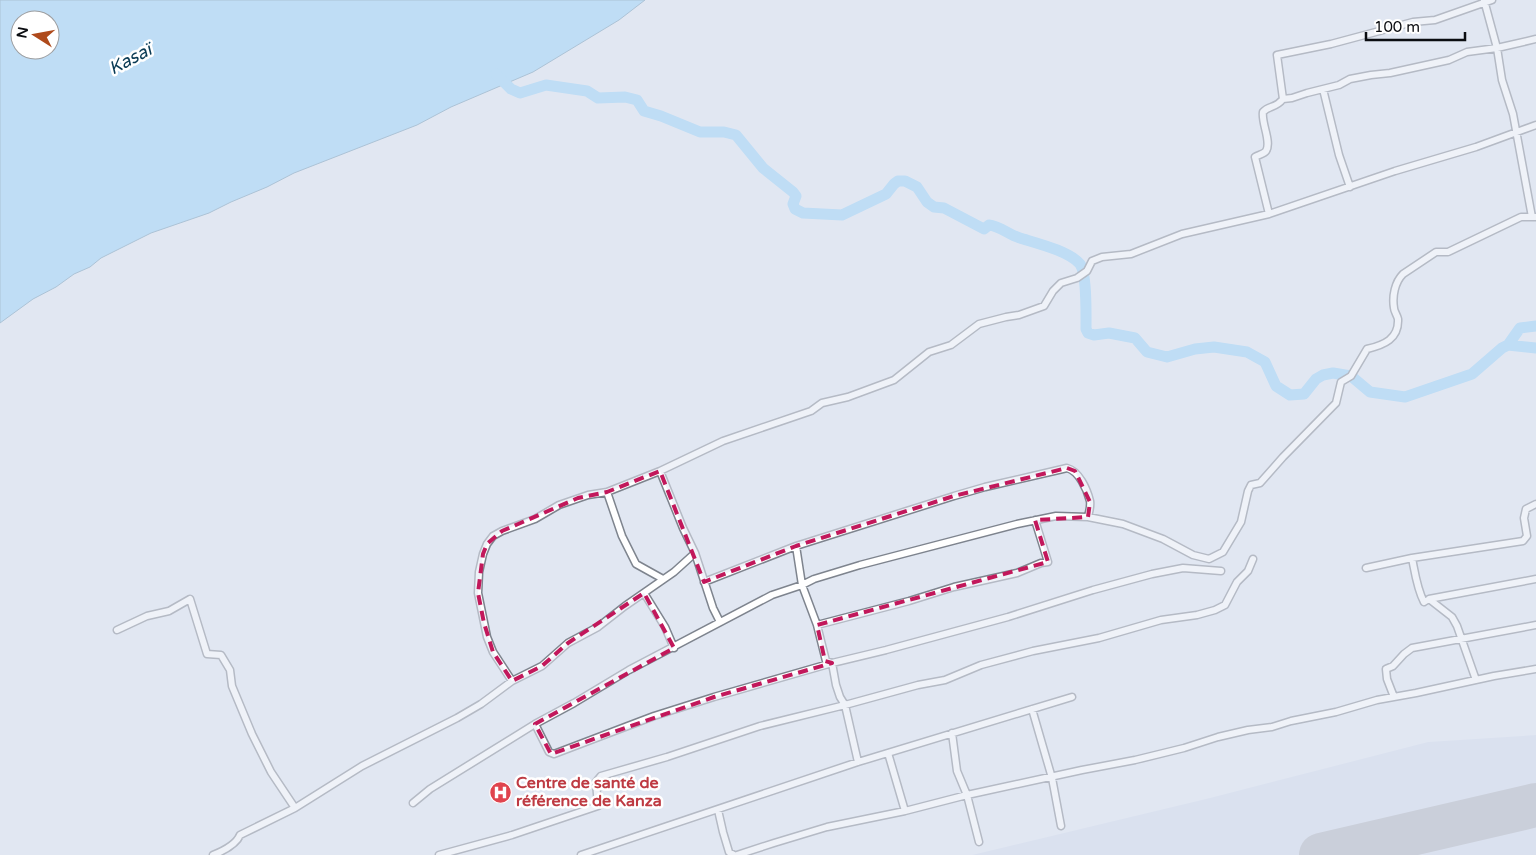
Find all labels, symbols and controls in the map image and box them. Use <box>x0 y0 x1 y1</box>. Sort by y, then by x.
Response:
north arrow <box>10 10 60 60</box>
scale bar <box>1366 10 1465 42</box>
text: 100 m <box>1374 18 1420 36</box>
text: N <box>13 25 32 40</box>
water label: Kasaï <box>105 37 158 79</box>
place label: Centre de santé de référence de Kanza <box>516 773 662 811</box>
hospital icon: Centre de santé de référence de Kanza <box>488 780 512 804</box>

